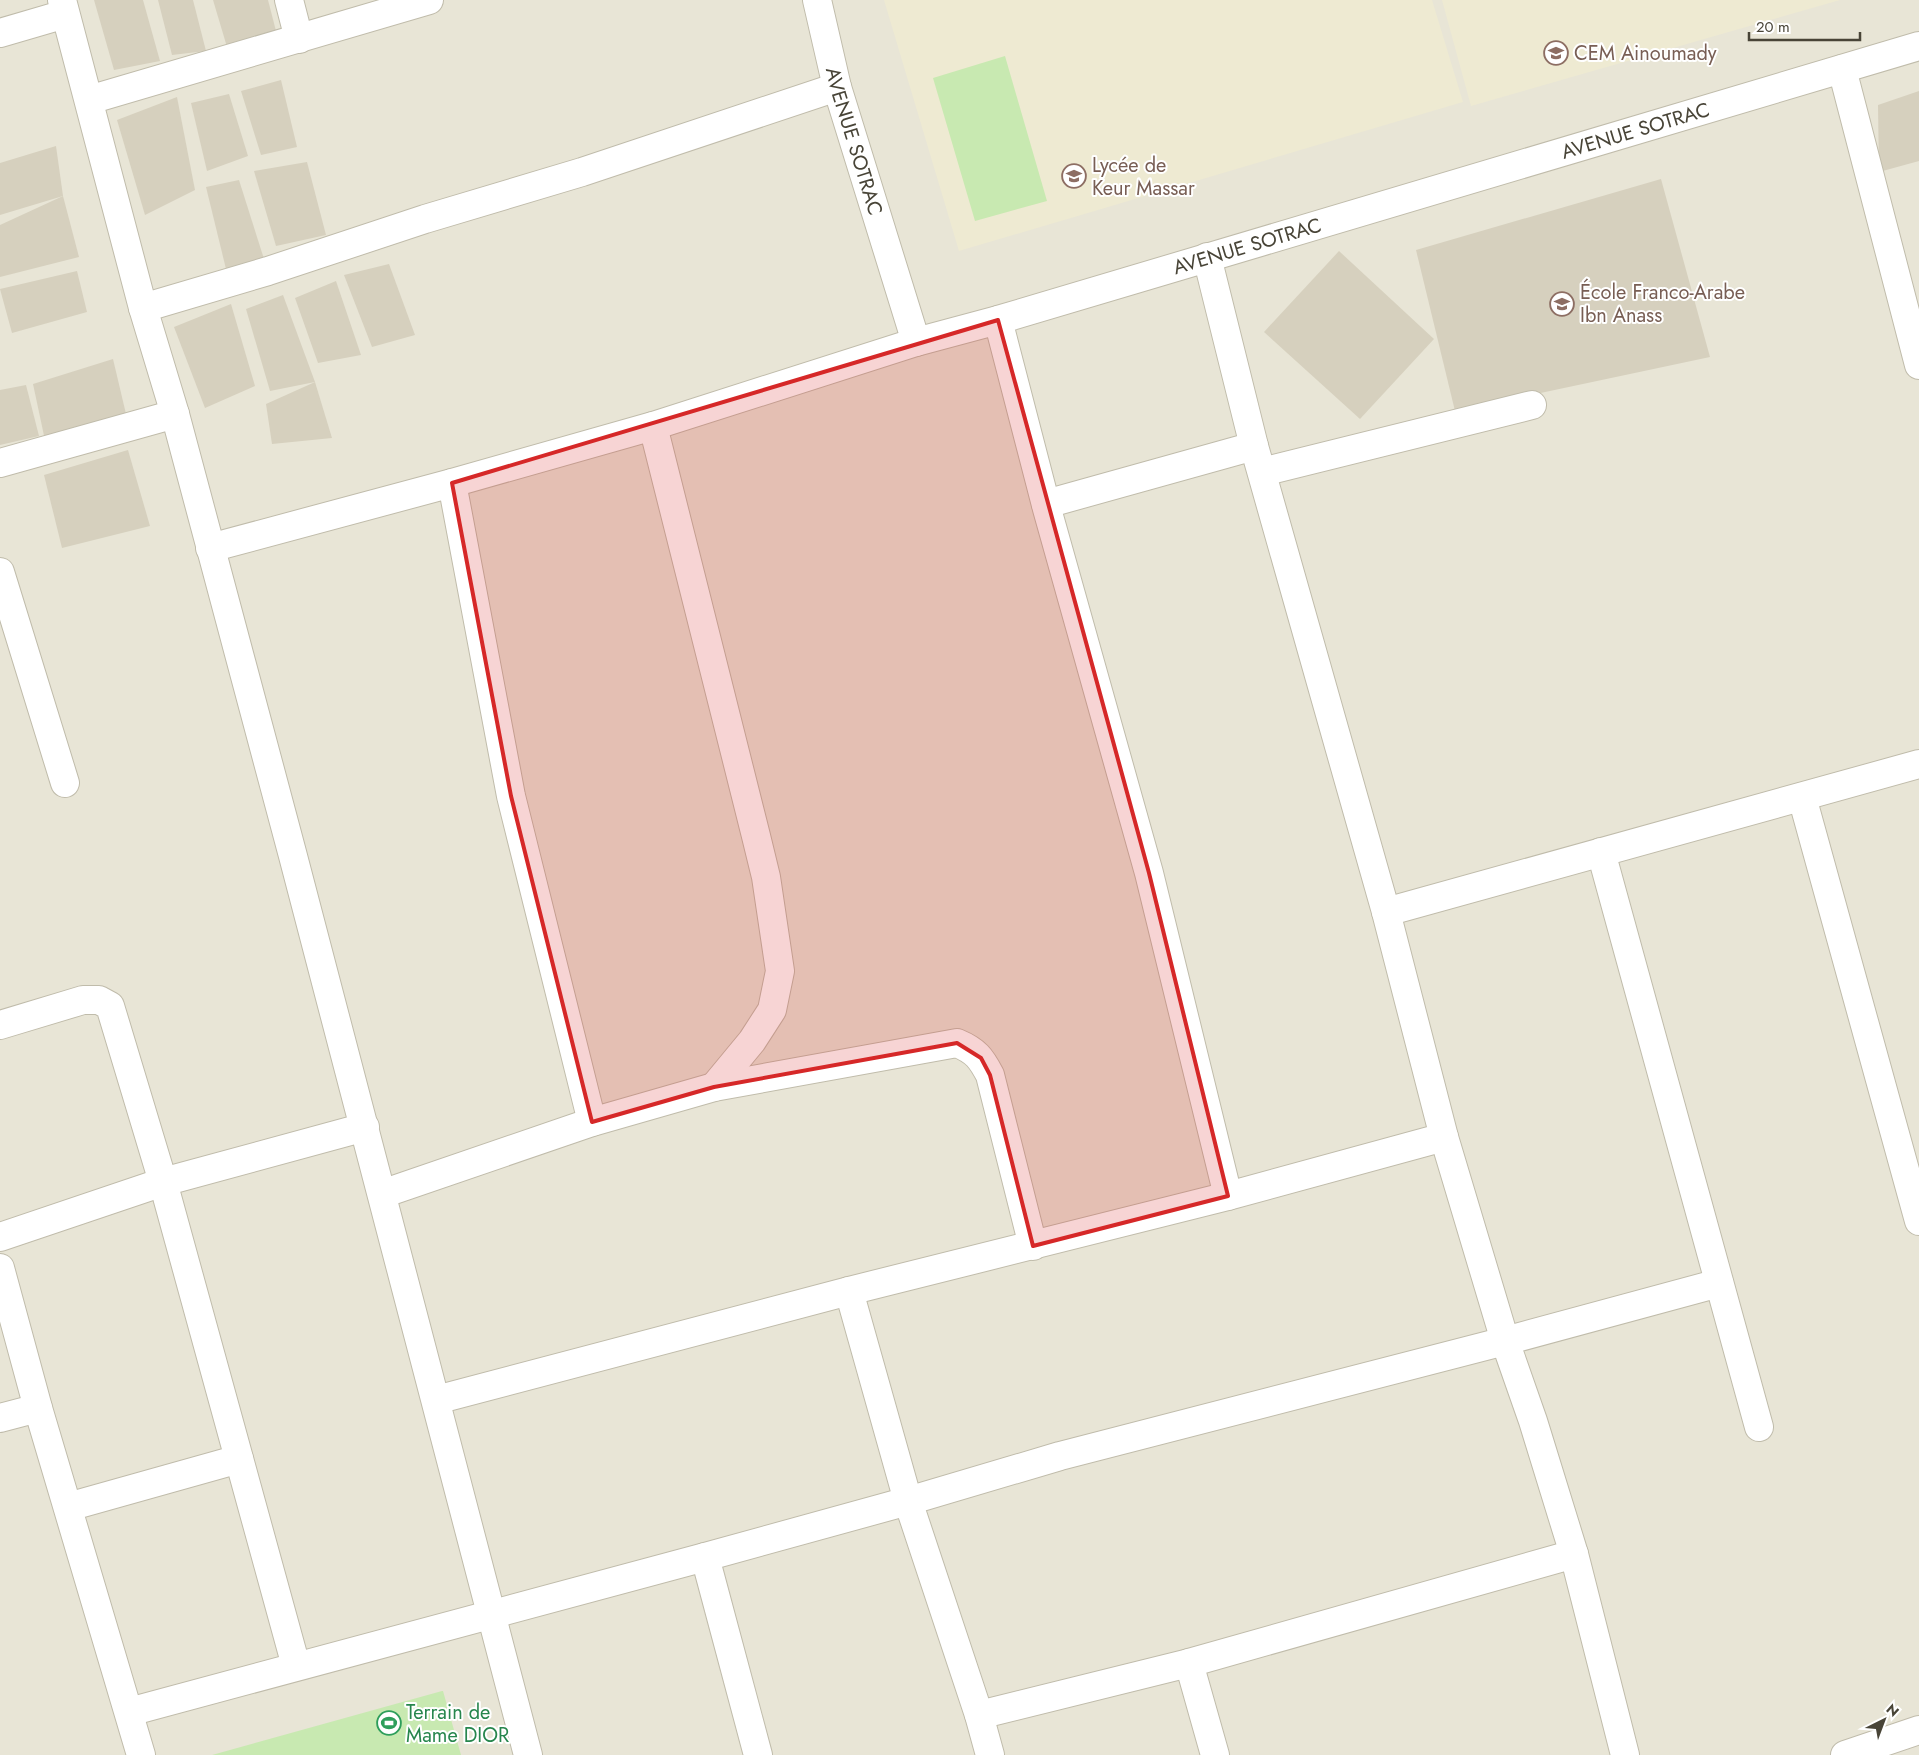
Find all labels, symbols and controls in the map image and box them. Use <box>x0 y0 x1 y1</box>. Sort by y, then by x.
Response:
scale bar <box>1749 10 1860 42</box>
text: 20 m <box>1756 16 1790 38</box>
place label: CEM Ainoumady <box>1574 39 1717 68</box>
school or university icon: CEM Ainoumady <box>1543 40 1569 66</box>
street label: AVENUE SOTRAC <box>818 64 890 219</box>
street label: AVENUE SOTRAC <box>1558 95 1713 166</box>
place label: Lycée de Keur Massar <box>1092 151 1195 203</box>
school or university icon: Lycée de Keur Massar <box>1061 163 1087 189</box>
street label: AVENUE SOTRAC <box>1169 210 1325 282</box>
place label: École Franco-Arabe Ibn Anass <box>1580 278 1745 330</box>
school or university icon: École Franco-Arabe Ibn Anass <box>1549 291 1575 317</box>
north arrow <box>1859 1695 1909 1745</box>
place label: Terrain de Mame DIOR <box>406 1698 509 1750</box>
text: N <box>1882 1699 1904 1721</box>
sports icon: Terrain de Mame DIOR <box>376 1710 402 1736</box>

